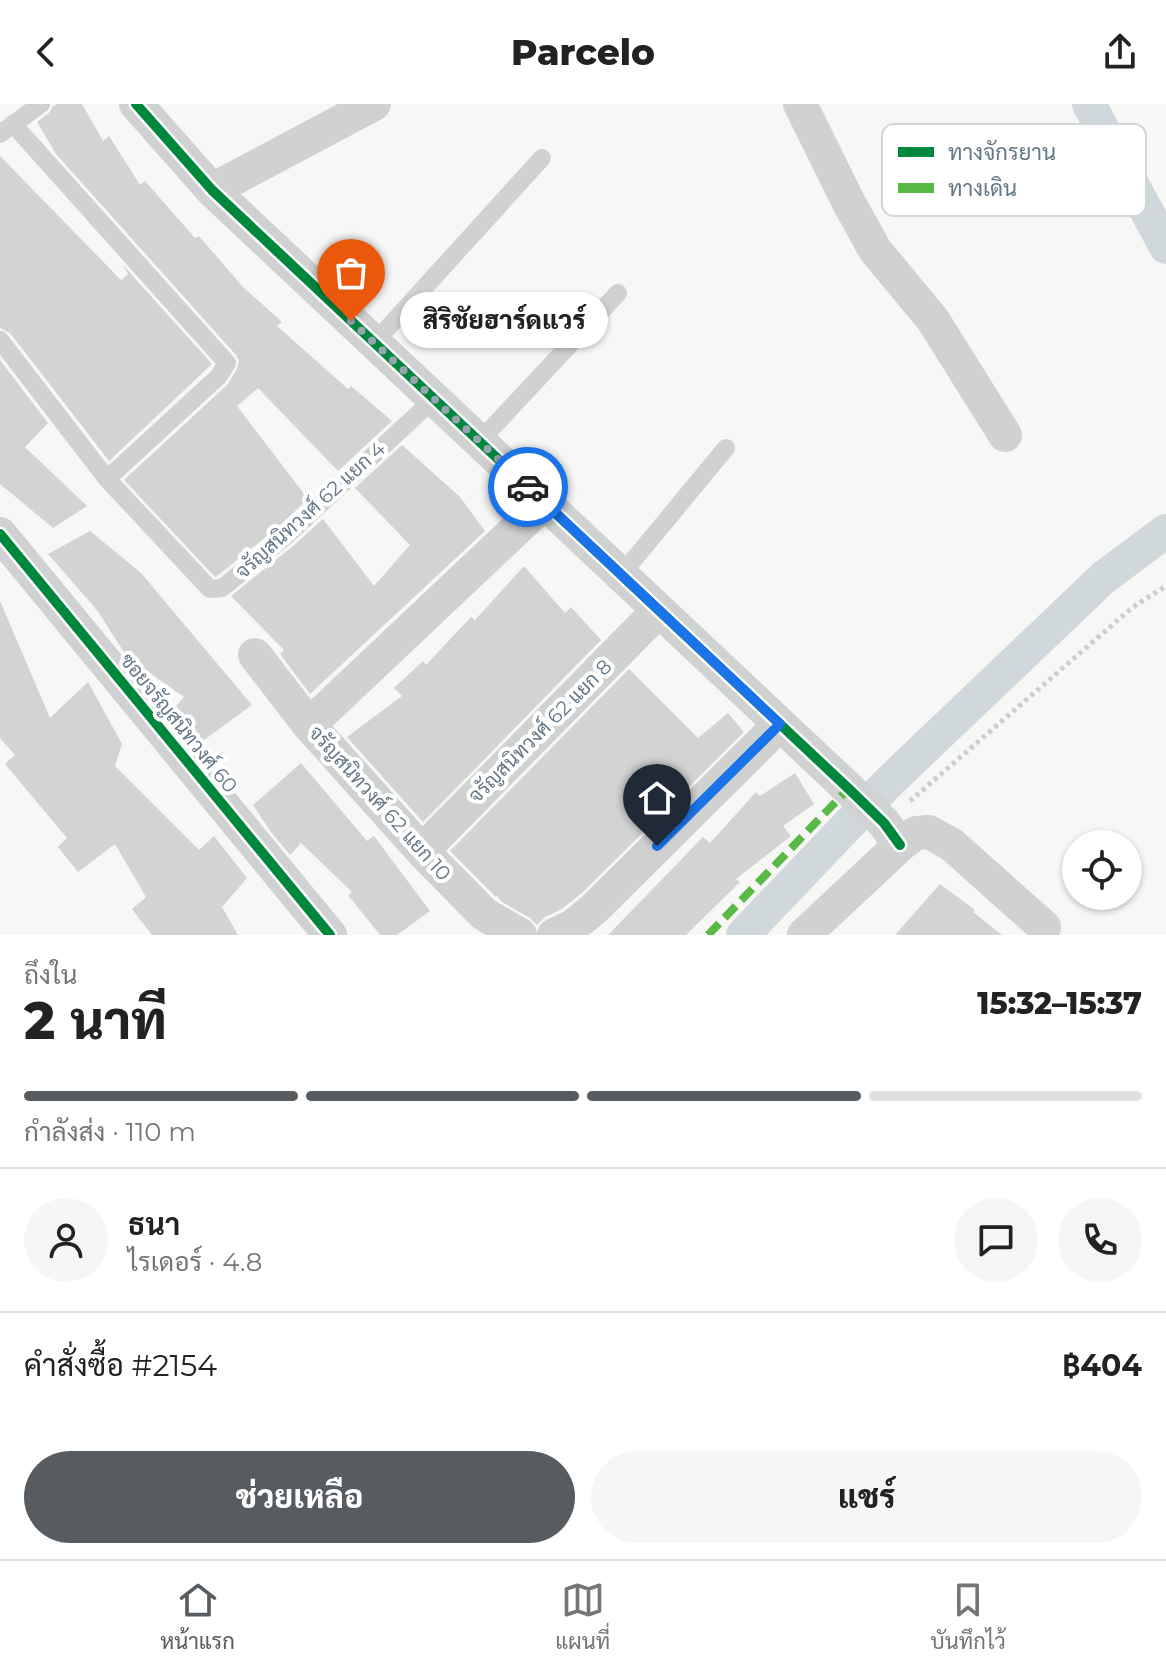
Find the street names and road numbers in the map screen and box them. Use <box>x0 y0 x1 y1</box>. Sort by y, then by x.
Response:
street label: จรัญสนิทวงศ์ 62 แยก 4 <box>229 435 390 584</box>
street label: ซอยจรัญสนิทวงศ์ 60 <box>115 647 244 798</box>
street label: จรัญสนิทวงศ์ 62 แยก 8 <box>462 653 617 808</box>
street label: จรัญสนิทวงศ์ 62 แยก 10 <box>304 719 457 886</box>

